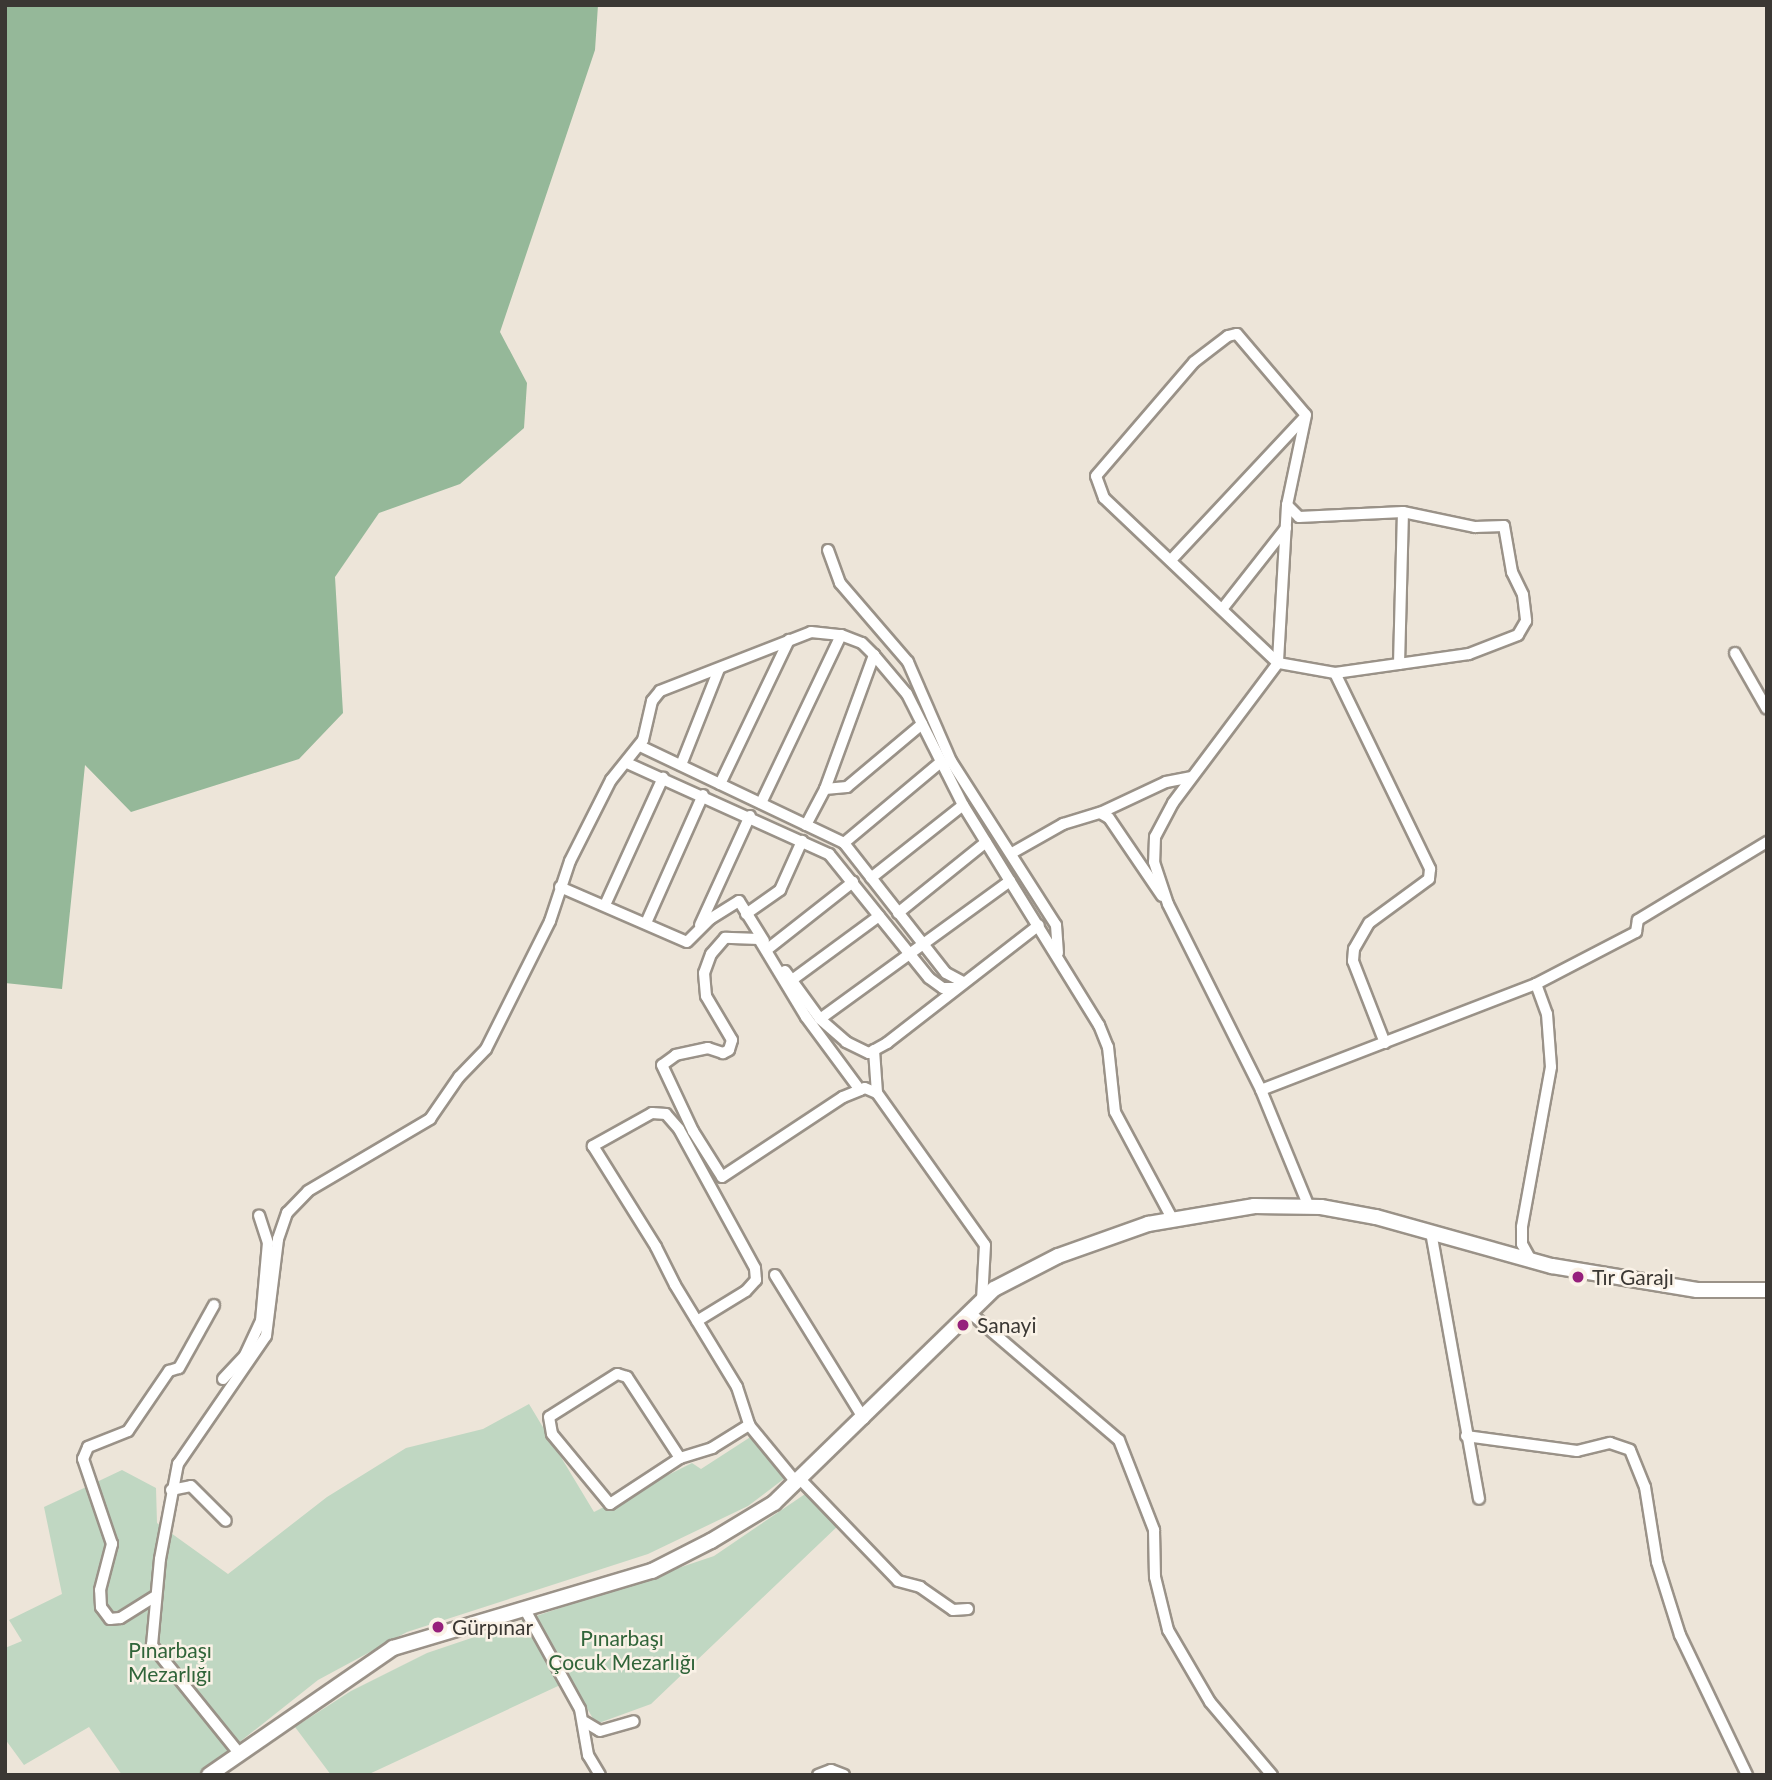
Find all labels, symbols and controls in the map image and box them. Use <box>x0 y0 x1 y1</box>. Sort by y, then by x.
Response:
place label: Tır Garajı <box>1592 1264 1674 1290</box>
marker: Tır Garajı <box>1570 1269 1586 1285</box>
place label: Sanayi <box>977 1312 1036 1338</box>
marker: Sanayi <box>955 1317 971 1333</box>
place label: Gürpınar <box>452 1614 533 1640</box>
marker: Gürpınar <box>430 1619 446 1635</box>
park label: Pınarbaşı Çocuk Mezarlığı <box>548 1625 696 1675</box>
park label: Pınarbaşı Mezarlığı <box>128 1637 212 1687</box>

